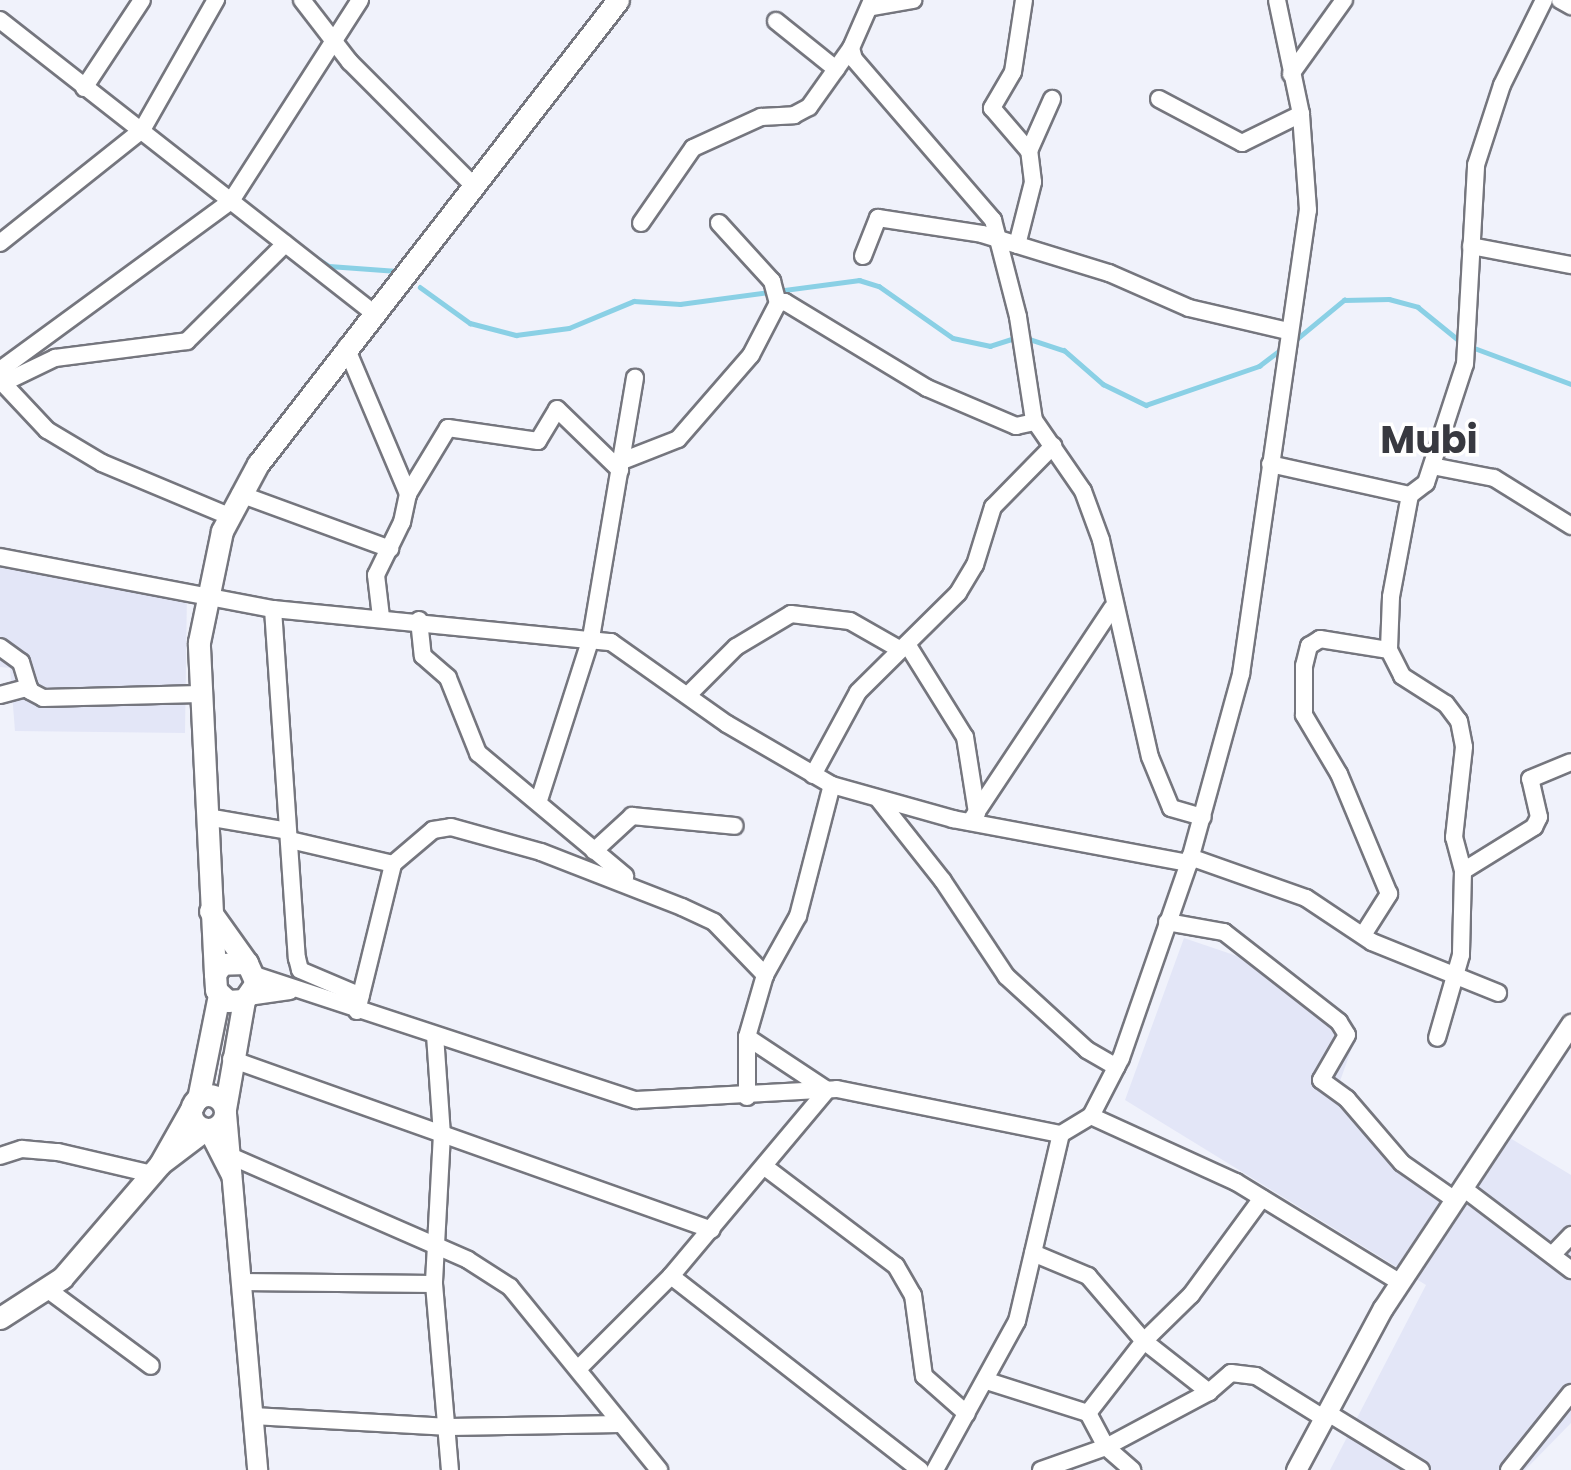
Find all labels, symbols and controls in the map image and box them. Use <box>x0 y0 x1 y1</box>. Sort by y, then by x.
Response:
district label: Mubi <box>1380 417 1478 463</box>

